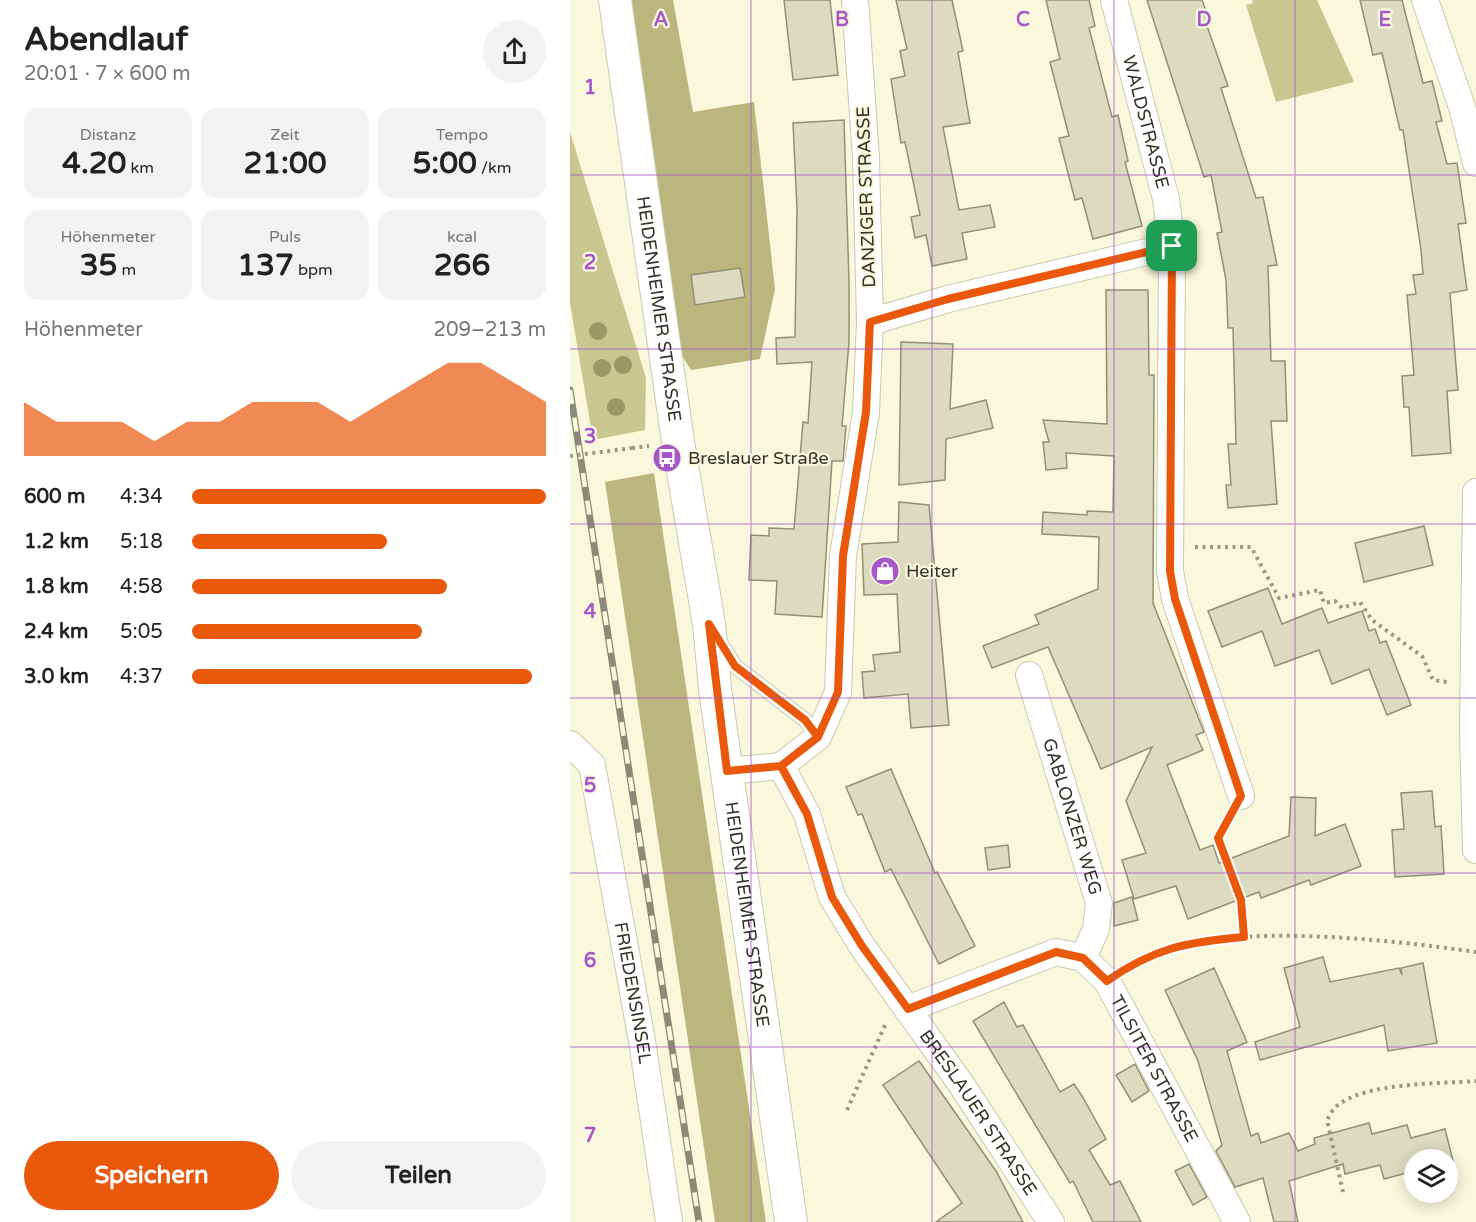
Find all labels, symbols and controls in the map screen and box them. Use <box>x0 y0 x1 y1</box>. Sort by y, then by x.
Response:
text: A <box>654 8 669 32</box>
text: B <box>835 8 849 32</box>
text: C <box>1016 8 1030 32</box>
text: D <box>1196 8 1212 32</box>
text: E <box>1379 8 1392 32</box>
text: Abendlauf <box>24 20 188 59</box>
button: share <box>483 20 546 83</box>
street label: WALDSTRASSE <box>1118 53 1174 191</box>
text: 20:01 · 7 × 600 m <box>24 62 191 86</box>
text: 1 <box>584 76 596 100</box>
street label: DANZIGER STRASSE <box>852 106 880 288</box>
text: Distanz <box>80 125 136 145</box>
text: Zeit <box>270 125 300 145</box>
text: Tempo <box>436 125 488 145</box>
text: 4.20 <box>62 145 126 182</box>
text: 21:00 <box>243 145 327 182</box>
text: 5:00 <box>413 145 477 182</box>
text: km <box>126 158 154 178</box>
text: /km <box>477 158 511 178</box>
street label: HEIDENHEIMER STRASSE <box>632 195 686 423</box>
pin <box>1146 220 1197 271</box>
text: Höhenmeter <box>60 227 156 247</box>
text: Puls <box>269 227 301 247</box>
text: kcal <box>447 227 477 247</box>
icon: arrive <box>1155 229 1188 262</box>
text: 35 <box>80 247 117 284</box>
text: 137 <box>237 247 294 284</box>
text: 266 <box>434 247 490 284</box>
text: 2 <box>584 251 596 275</box>
text: m <box>117 260 136 280</box>
text: bpm <box>294 260 333 280</box>
text: Höhenmeter <box>24 318 143 342</box>
text: 209–213 m <box>433 318 546 342</box>
text: 3 <box>584 425 596 449</box>
bus stop icon: Breslauer Straße <box>651 442 683 474</box>
place label: Breslauer Straße <box>688 447 829 469</box>
text: 600 m <box>24 485 85 509</box>
text: 4:34 <box>120 485 163 509</box>
text: 1.2 km <box>24 530 89 554</box>
text: 5:18 <box>120 530 163 554</box>
shop icon: Heiter <box>869 555 901 587</box>
place label: Heiter <box>906 560 958 582</box>
text: 1.8 km <box>24 575 89 599</box>
text: 4:58 <box>120 575 163 599</box>
text: 4 <box>584 600 597 624</box>
text: 2.4 km <box>24 620 88 644</box>
text: 5:05 <box>120 620 163 644</box>
text: 3.0 km <box>24 665 89 689</box>
text: 4:37 <box>120 665 163 689</box>
street label: GABLONZER WEG <box>1038 735 1107 897</box>
text: 5 <box>584 774 596 798</box>
street label: HEIDENHEIMER STRASSE <box>720 800 774 1029</box>
street label: FRIEDENSINSEL <box>610 920 656 1066</box>
text: 6 <box>584 949 596 973</box>
street label: TILSITER STRASSE <box>1106 991 1203 1146</box>
street label: BRESLAUER STRASSE <box>915 1026 1042 1200</box>
text: 7 <box>584 1124 596 1148</box>
button: Speichern <box>24 1141 279 1210</box>
button: Teilen <box>291 1141 546 1210</box>
map controls <box>1404 1149 1458 1203</box>
button: layers <box>1404 1149 1458 1203</box>

